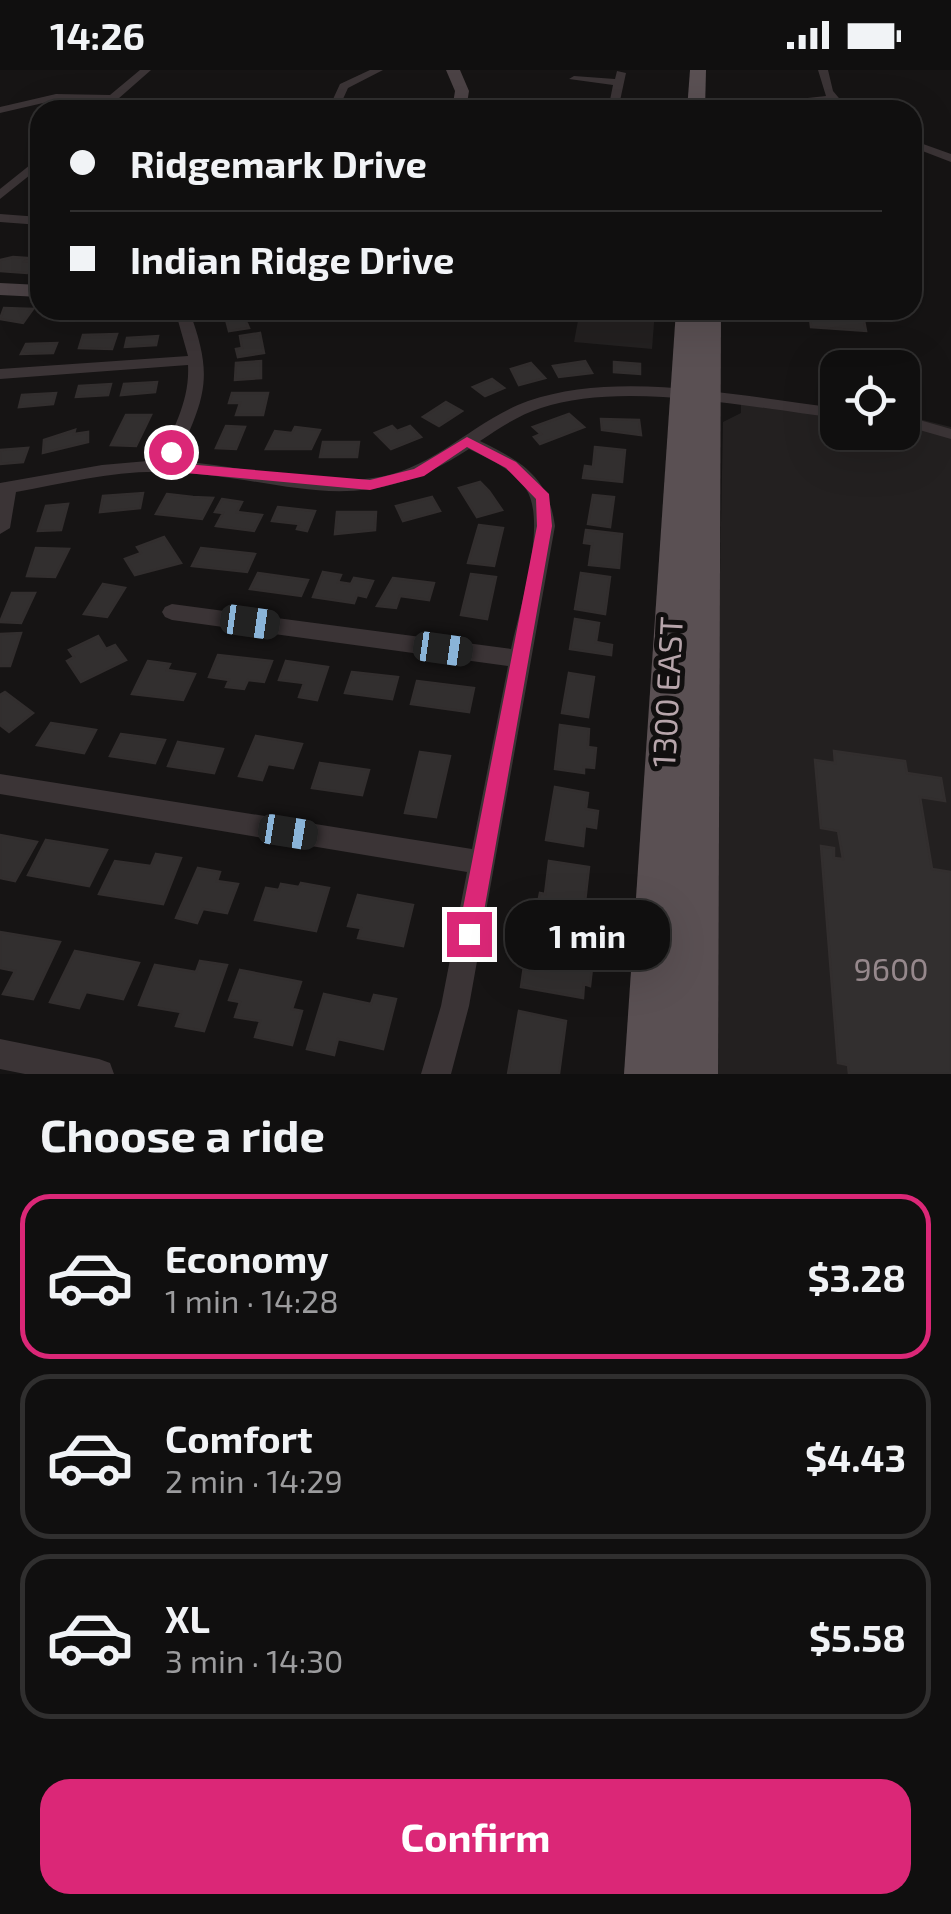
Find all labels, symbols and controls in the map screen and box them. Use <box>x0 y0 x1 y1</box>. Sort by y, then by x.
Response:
text: 14:26 <box>50 12 145 58</box>
text: Ridgemark Drive <box>130 140 427 186</box>
text: Indian Ridge Drive <box>130 236 454 282</box>
map controls <box>820 350 920 450</box>
button: locate <box>820 350 920 450</box>
route start <box>149 430 194 475</box>
car <box>218 603 282 641</box>
street label: 1300 EAST <box>643 616 689 768</box>
car <box>411 630 475 668</box>
car <box>256 812 320 852</box>
callout: 1 min <box>504 899 669 969</box>
route end <box>447 912 492 957</box>
text: 1 min <box>549 916 626 954</box>
house number: 9600 <box>853 949 929 987</box>
text: Choose a ride <box>40 1107 325 1161</box>
icon: car <box>45 1232 135 1322</box>
text: Economy <box>165 1235 329 1281</box>
text: $3.28 <box>807 1254 906 1300</box>
text: 1 min · 14:28 <box>165 1281 339 1319</box>
icon: car <box>45 1412 135 1502</box>
text: Comfort <box>165 1415 313 1461</box>
text: $4.43 <box>805 1434 906 1480</box>
text: 2 min · 14:29 <box>165 1461 343 1499</box>
icon: car <box>45 1592 135 1682</box>
text: XL <box>165 1595 210 1641</box>
text: $5.58 <box>809 1614 906 1660</box>
text: 3 min · 14:30 <box>165 1641 343 1679</box>
button: Confirm <box>40 1779 911 1894</box>

